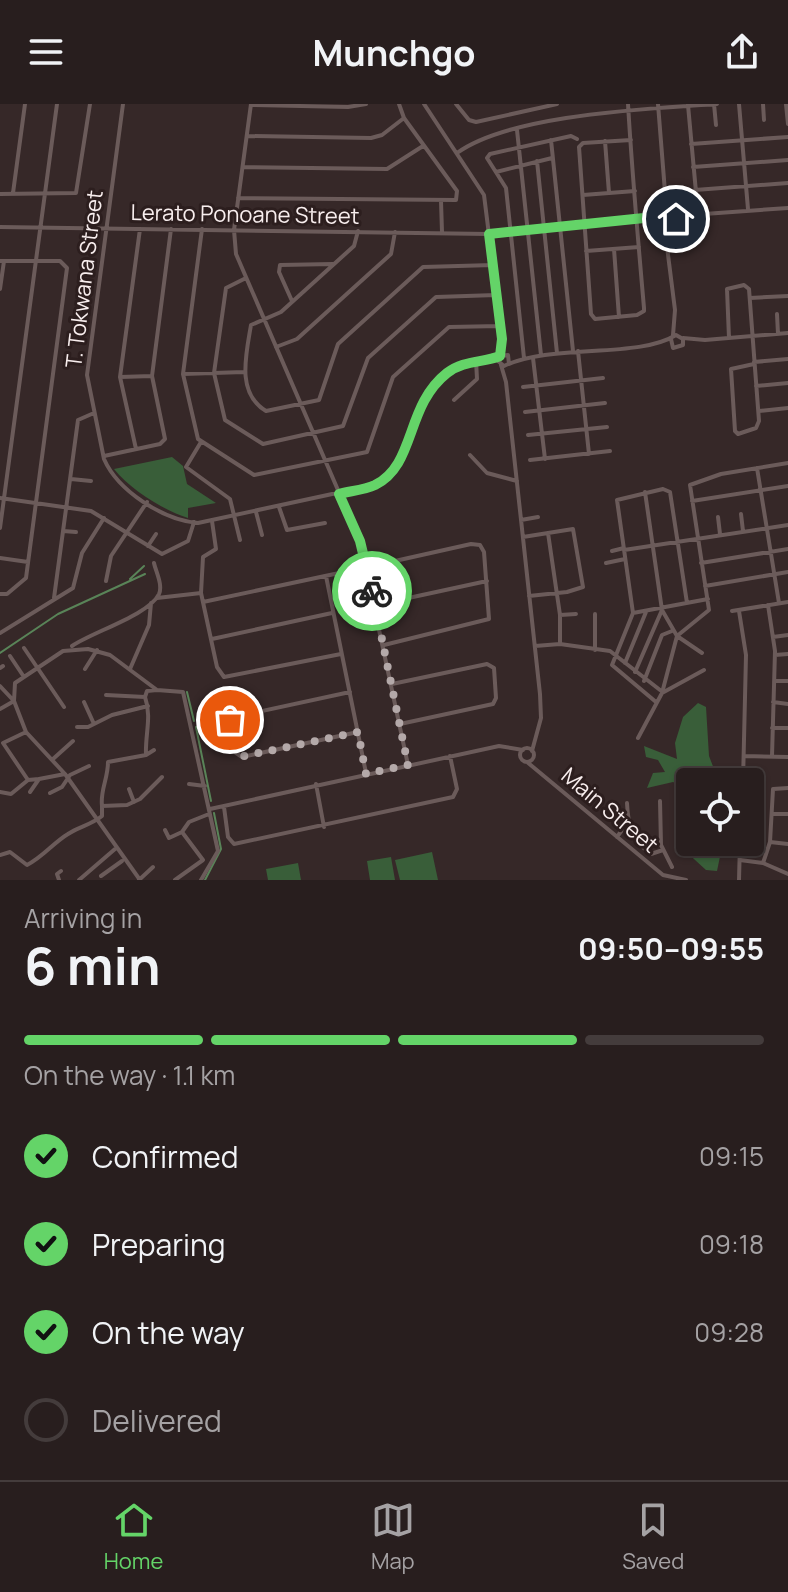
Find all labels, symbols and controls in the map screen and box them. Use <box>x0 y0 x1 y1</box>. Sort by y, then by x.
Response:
text: Munchgo <box>312 28 476 77</box>
icon: menu <box>24 30 68 74</box>
icon: share <box>720 30 764 74</box>
pin <box>642 185 710 253</box>
street label: T. Tokwana Street <box>58 188 110 370</box>
street label: Lerato Ponoane Street <box>130 197 360 231</box>
icon: home <box>654 197 698 241</box>
courier <box>332 551 412 631</box>
icon: bike <box>350 569 394 613</box>
pin <box>196 686 264 754</box>
icon: bag <box>208 698 252 742</box>
street label: Main Street <box>555 761 665 860</box>
map controls <box>676 768 764 856</box>
button: locate <box>676 768 764 856</box>
text: Arriving in <box>24 900 142 936</box>
text: 09:50–09:55 <box>578 928 764 969</box>
text: 6 min <box>24 930 161 1001</box>
text: On the way · 1.1 km <box>24 1057 235 1093</box>
icon: check <box>24 1134 68 1178</box>
text: Confirmed <box>92 1136 239 1177</box>
text: 09:15 <box>699 1138 764 1174</box>
icon: check <box>24 1222 68 1266</box>
text: Preparing <box>92 1224 226 1265</box>
text: 09:18 <box>699 1226 764 1262</box>
icon: check <box>24 1310 68 1354</box>
text: On the way <box>92 1312 245 1353</box>
text: 09:28 <box>694 1314 764 1350</box>
text: Delivered <box>92 1400 222 1441</box>
tab: Home <box>104 1498 163 1576</box>
tab: Map <box>371 1498 415 1576</box>
tab: Saved <box>622 1498 684 1576</box>

